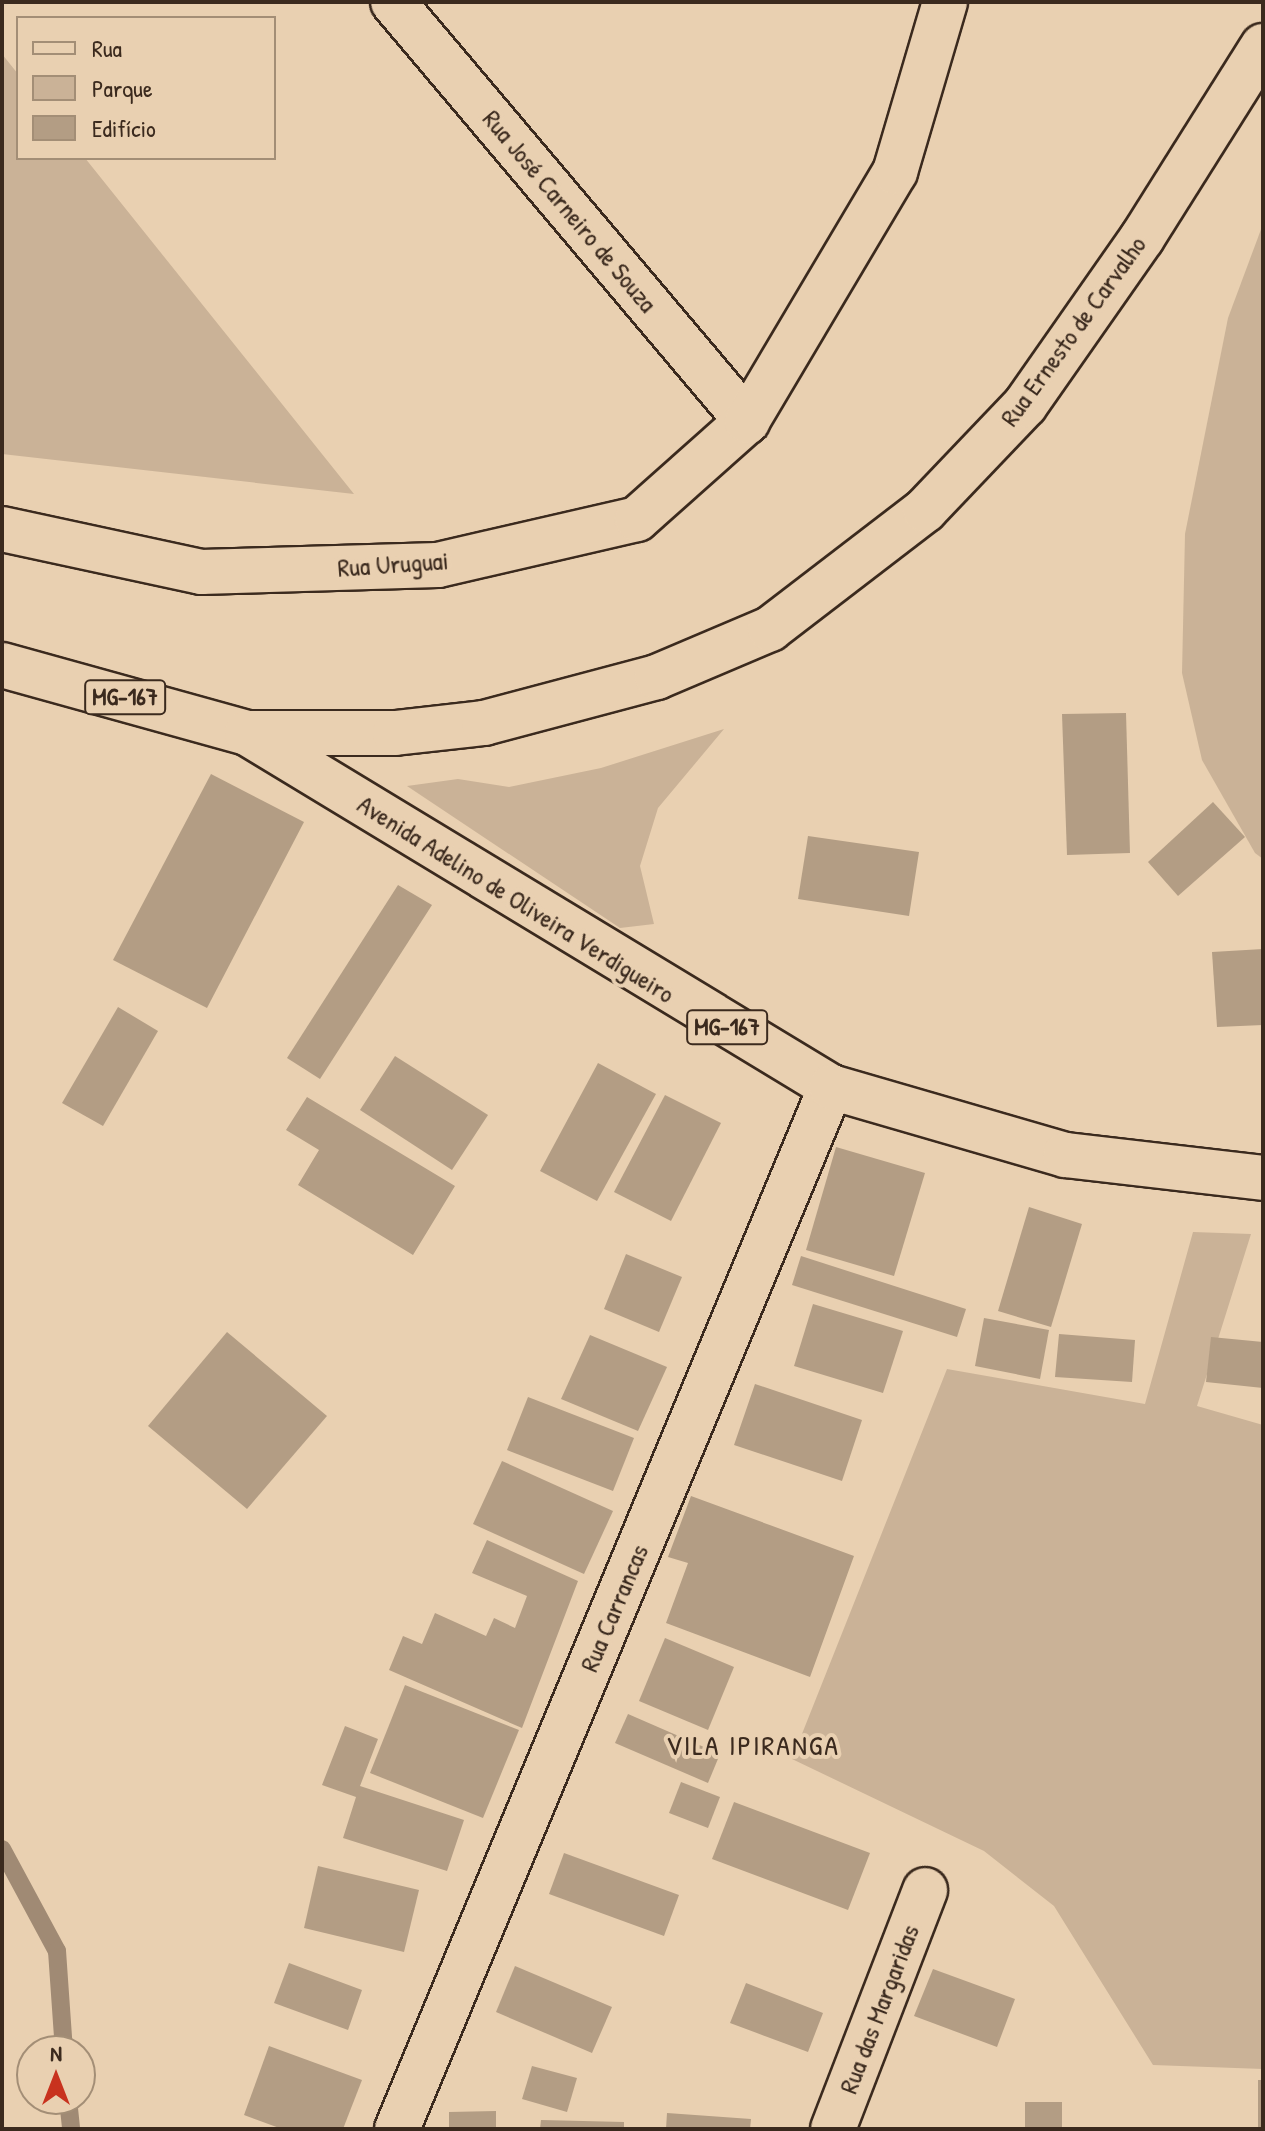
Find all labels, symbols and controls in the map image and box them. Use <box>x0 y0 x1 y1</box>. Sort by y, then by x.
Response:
legend <box>16 16 276 160</box>
text: Rua <box>92 32 122 64</box>
text: Parque <box>92 72 152 104</box>
street label: Rua José Carneiro de Souza <box>476 104 664 318</box>
text: Edifício <box>92 112 156 144</box>
street label: Rua Ernesto de Carvalho <box>994 230 1152 432</box>
street label: Rua Uruguai <box>337 545 449 583</box>
road number: MG-167 <box>83 677 167 717</box>
street label: Avenida Adelino de Oliveira Verdigueiro <box>352 788 680 1010</box>
road number: MG-167 <box>685 1007 769 1047</box>
street label: Rua Carrancas <box>573 1540 655 1676</box>
district label: VILA IPIRANGA <box>666 1728 840 1762</box>
street label: Rua das Margaridas <box>832 1920 926 2098</box>
north arrow <box>16 2035 96 2115</box>
text: N <box>50 2038 62 2068</box>

